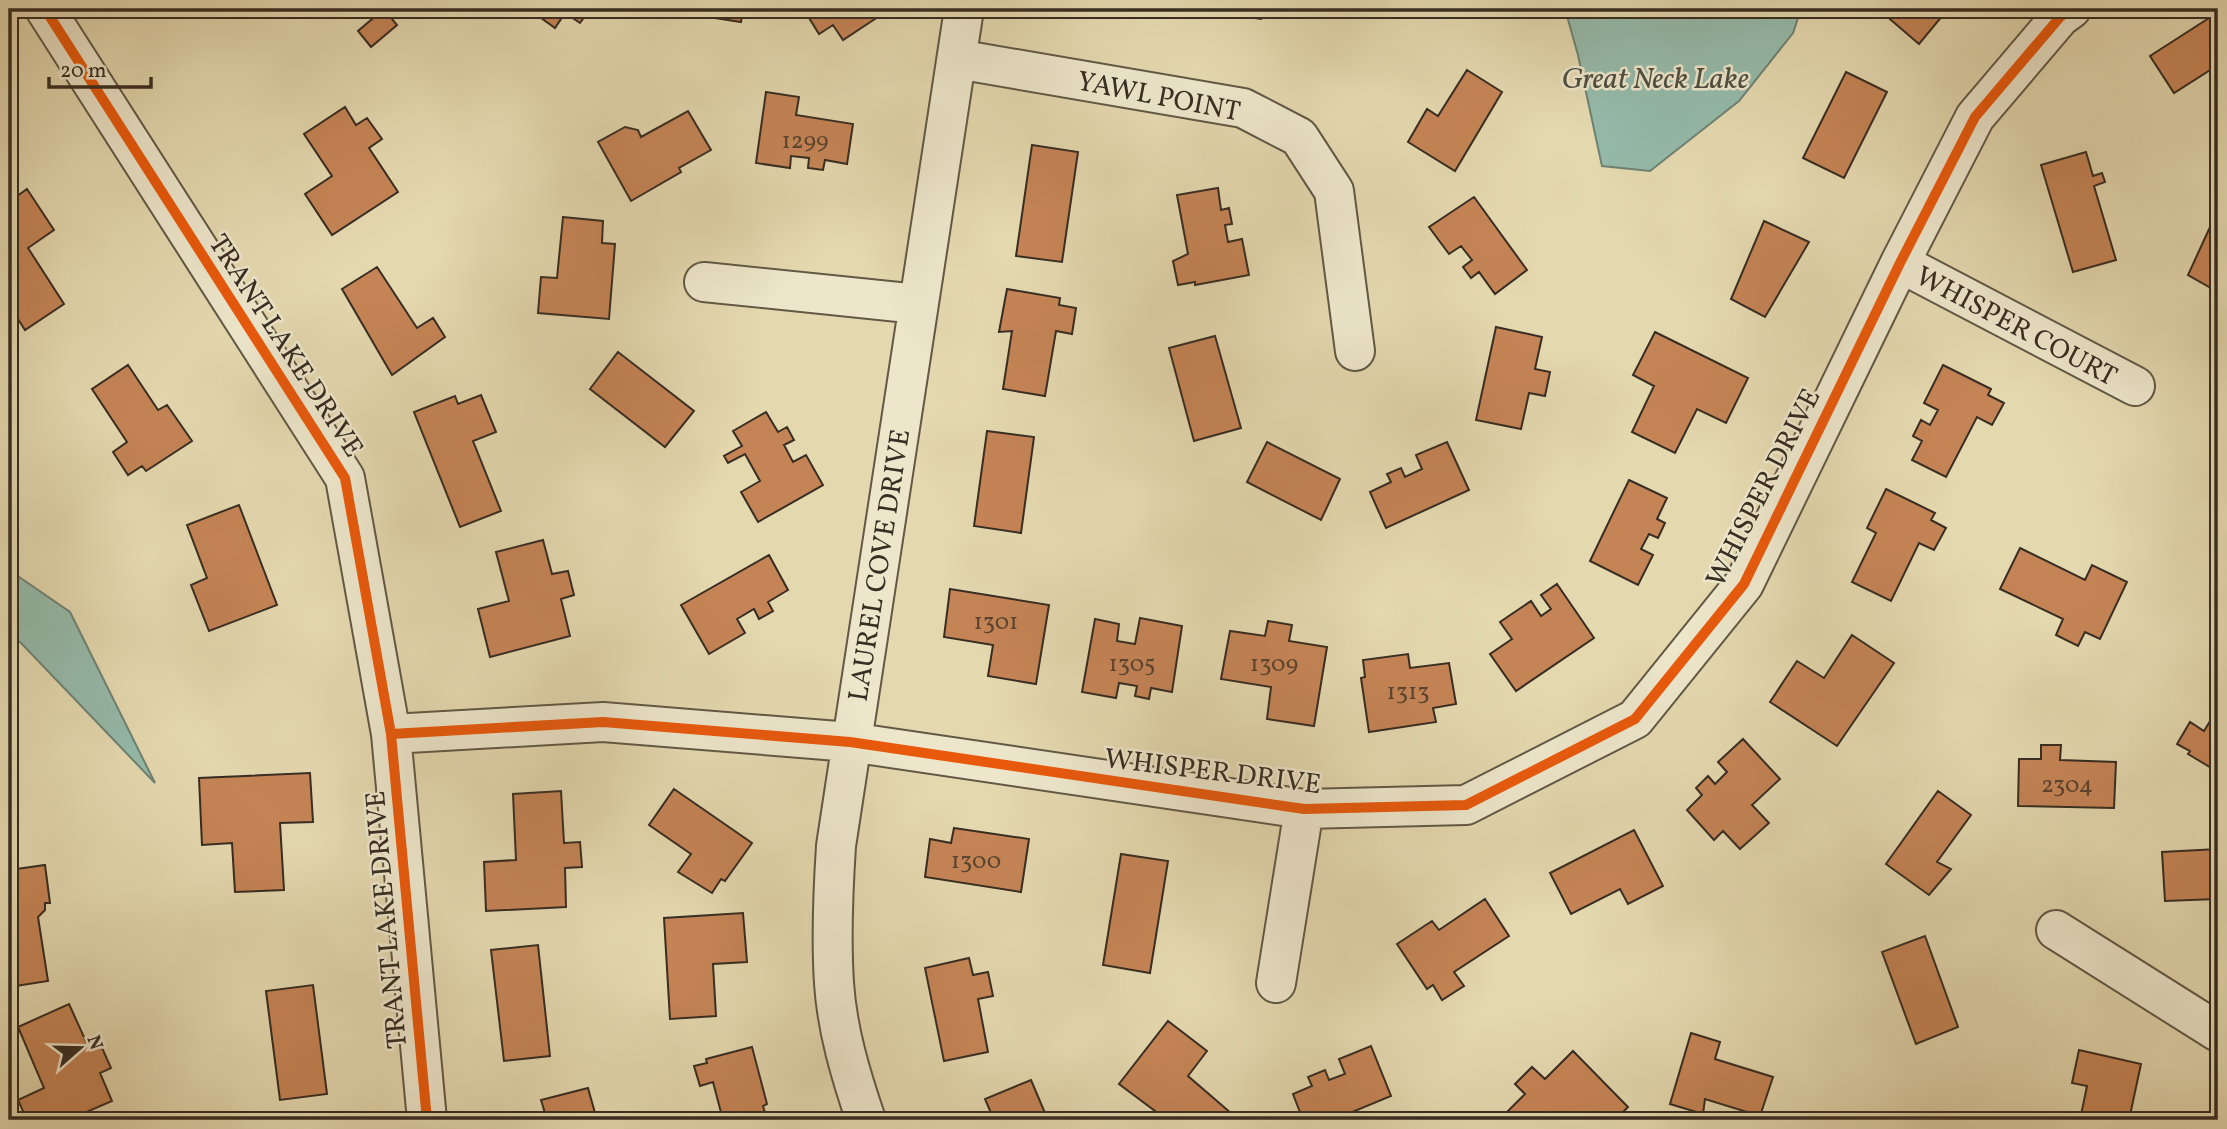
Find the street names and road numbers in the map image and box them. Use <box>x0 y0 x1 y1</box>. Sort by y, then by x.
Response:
street label: YAWL POINT <box>1074 63 1243 132</box>
street label: TRANT LAKE DRIVE <box>198 227 372 465</box>
street label: WHISPER COURT <box>1908 258 2123 397</box>
street label: WHISPER DRIVE <box>1697 382 1831 594</box>
street label: LAUREL COVE DRIVE <box>840 426 921 704</box>
street label: WHISPER DRIVE <box>1102 740 1323 805</box>
street label: TRANT LAKE DRIVE <box>357 789 418 1050</box>

